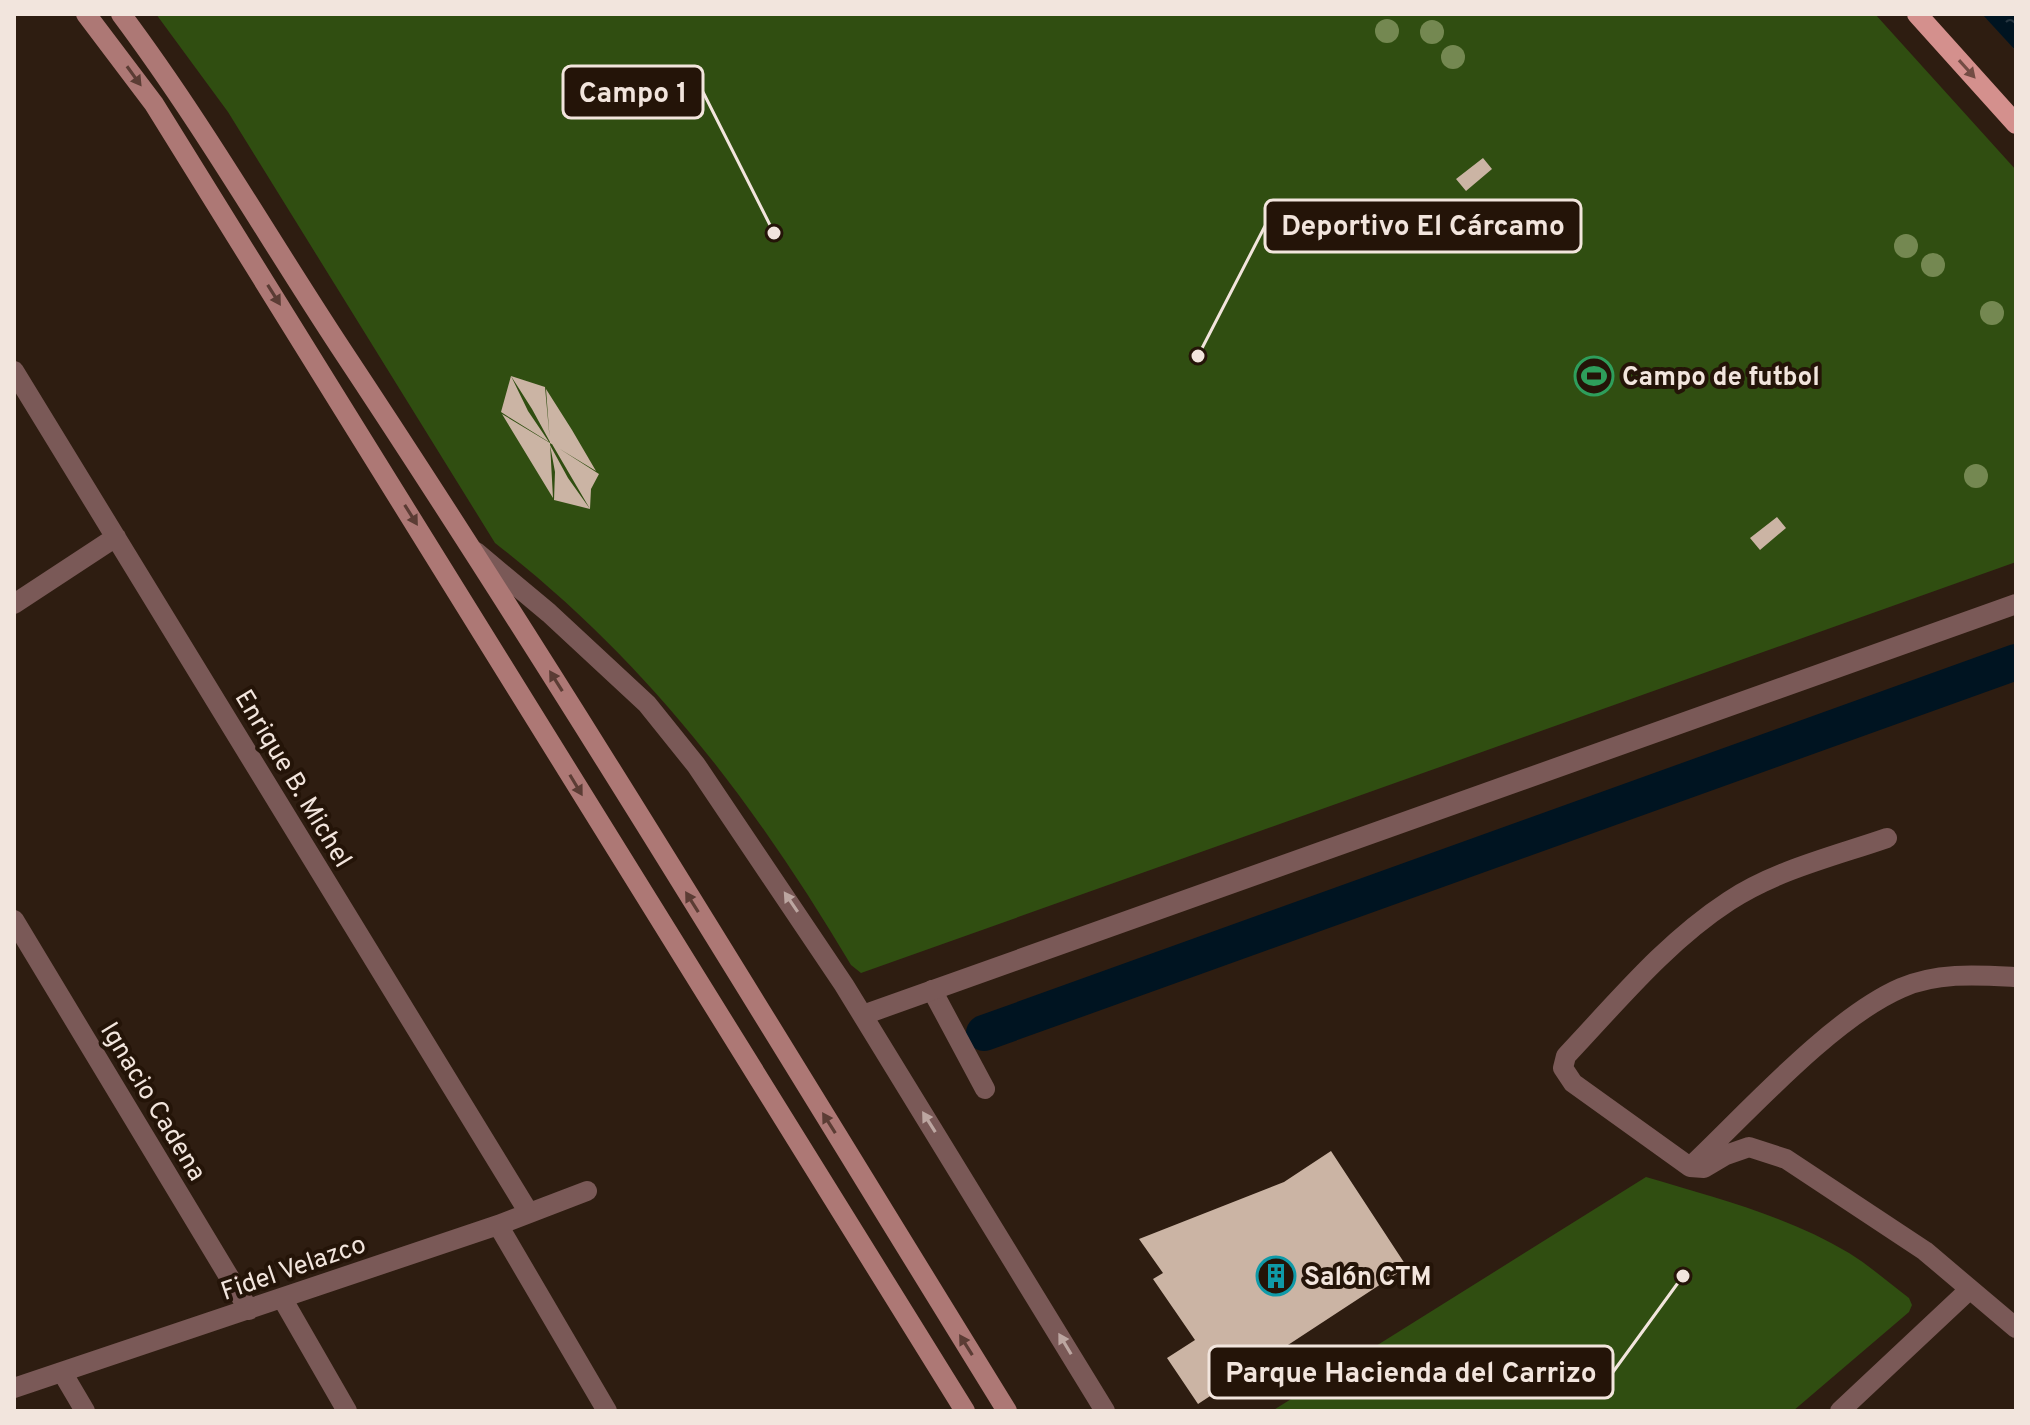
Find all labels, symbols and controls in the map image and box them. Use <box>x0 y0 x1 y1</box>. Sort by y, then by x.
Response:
one-way arrow <box>1957 60 1975 79</box>
one-way arrow <box>125 65 141 86</box>
callout: Campo 1 <box>563 66 703 118</box>
text: Campo 1 <box>579 77 687 113</box>
callout: Deportivo El Cárcamo <box>1265 200 1581 252</box>
text: Deportivo El Cárcamo <box>1281 210 1565 246</box>
one-way arrow <box>266 284 280 306</box>
sports icon: Campo de futbol <box>1573 355 1615 397</box>
place label: Campo de futbol <box>1622 362 1820 395</box>
one-way arrow <box>403 504 418 527</box>
one-way arrow <box>549 670 563 692</box>
street label: Enrique B. Michel <box>226 684 358 874</box>
one-way arrow <box>569 774 583 796</box>
one-way arrow <box>686 891 700 913</box>
one-way arrow <box>784 892 799 913</box>
street label: Ignacio Cadena <box>91 1017 212 1188</box>
one-way arrow <box>922 1111 937 1134</box>
one-way arrow <box>822 1113 837 1134</box>
street label: Fidel Velazco <box>217 1229 371 1310</box>
building icon: Salón CTM <box>1255 1255 1297 1297</box>
place label: Salón CTM <box>1304 1262 1432 1295</box>
one-way arrow <box>1058 1333 1072 1355</box>
one-way arrow <box>959 1334 973 1356</box>
callout: Parque Hacienda del Carrizo <box>1209 1346 1613 1398</box>
text: Parque Hacienda del Carrizo <box>1225 1357 1597 1393</box>

